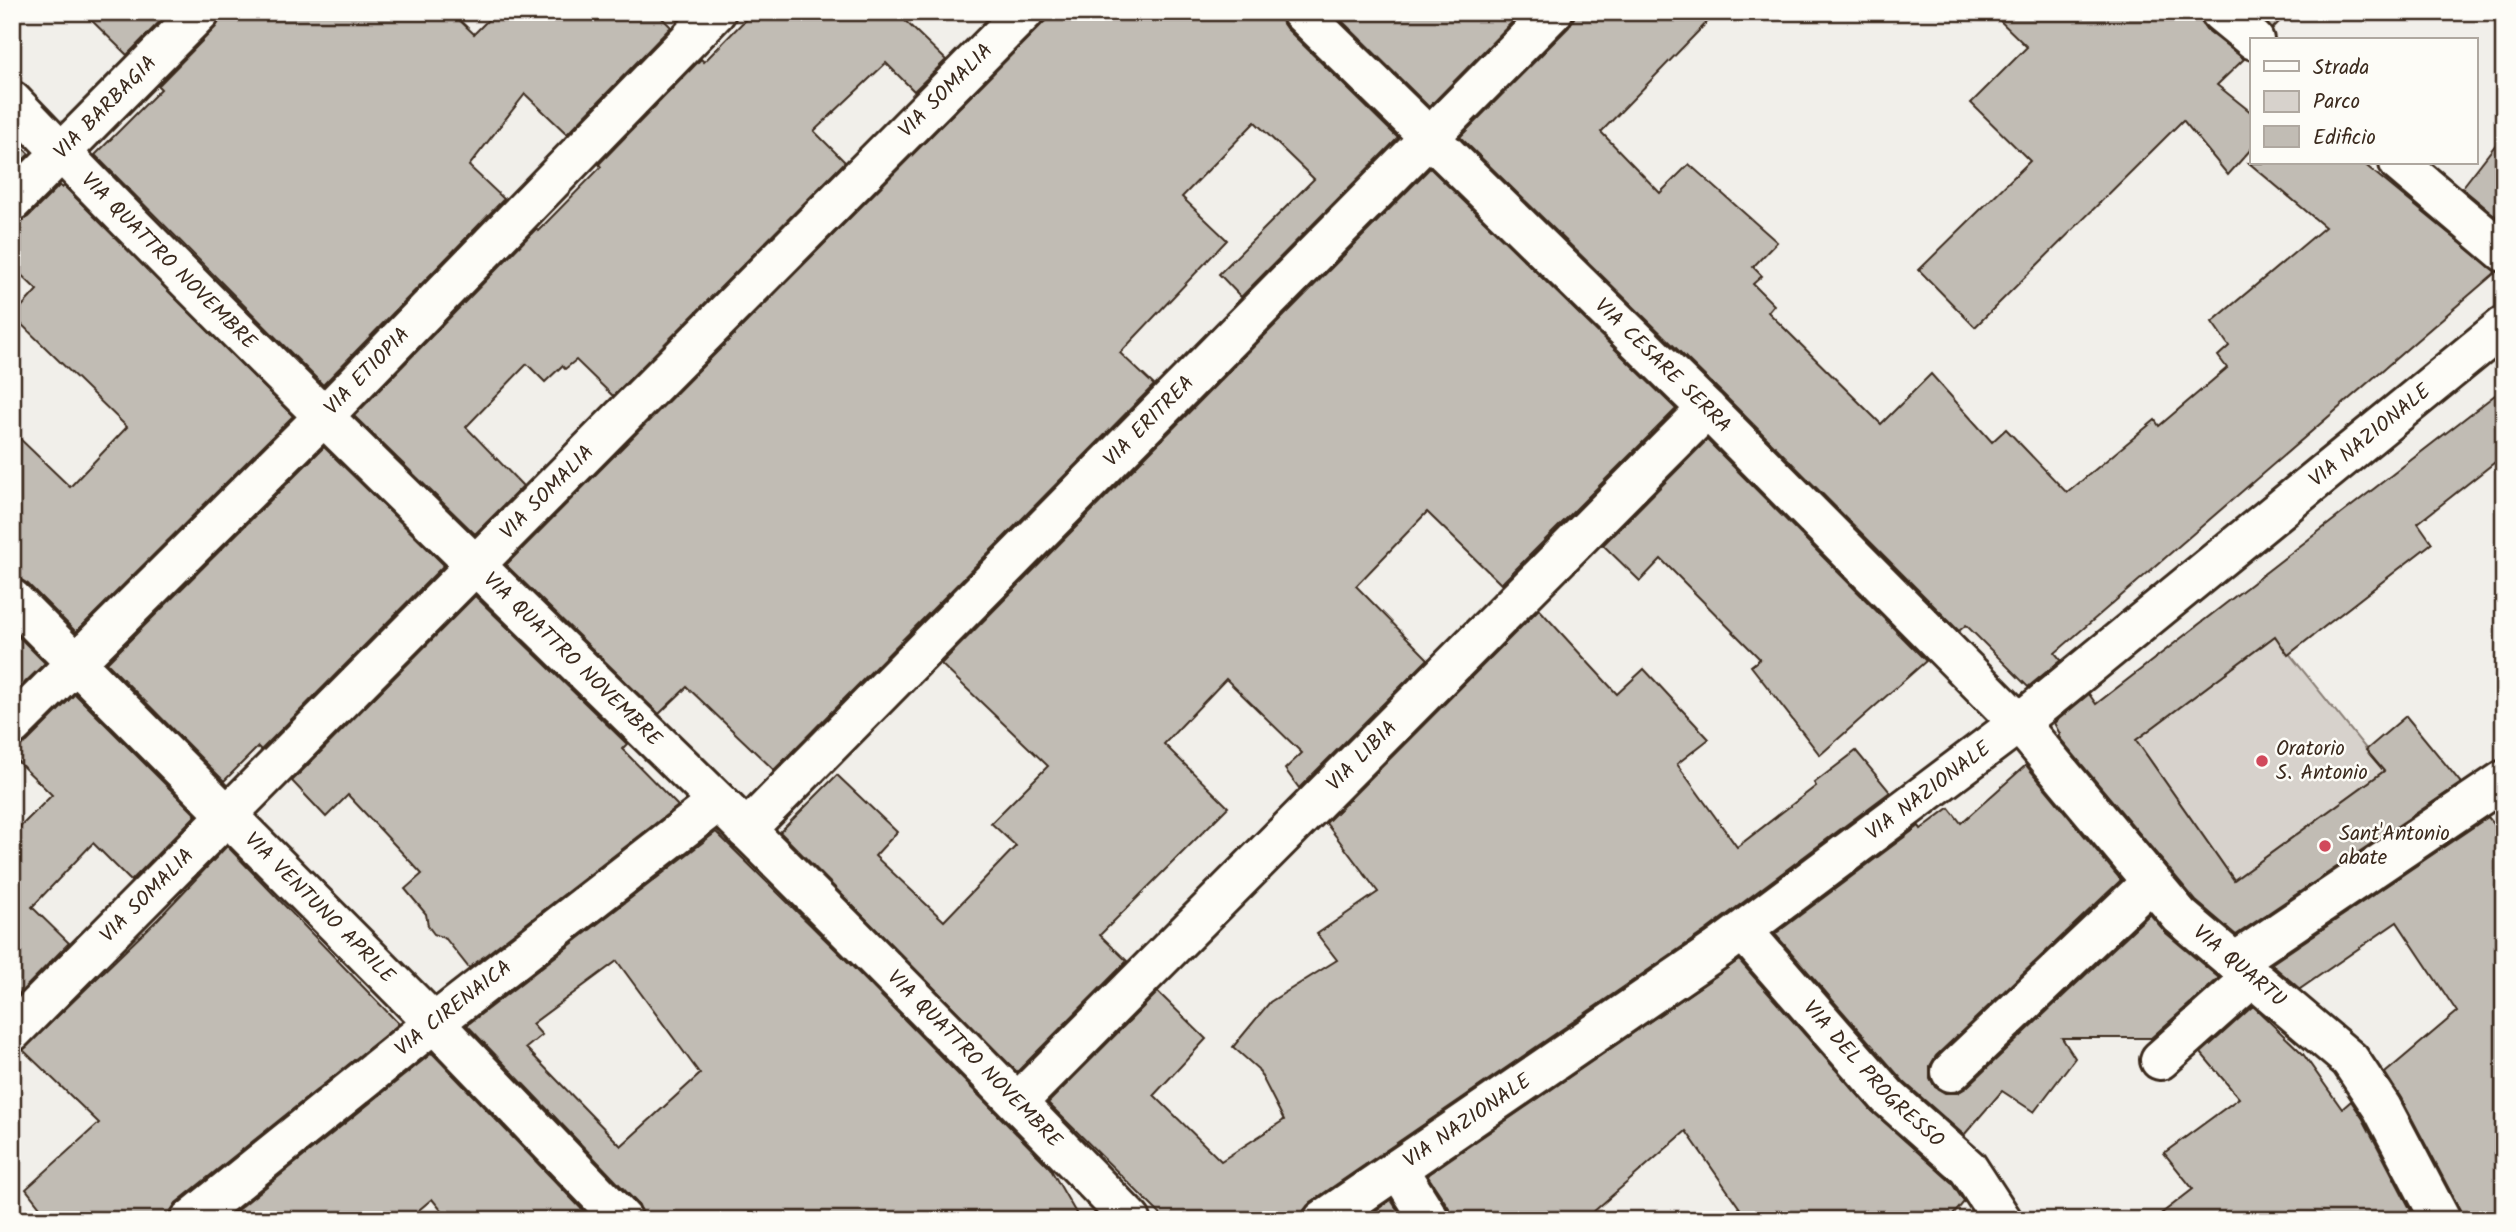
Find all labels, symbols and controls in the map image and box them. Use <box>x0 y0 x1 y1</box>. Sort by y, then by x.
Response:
street label: VIA SOMALIA <box>891 35 1001 146</box>
legend <box>2250 38 2478 164</box>
street label: VIA BARBAGIA <box>46 48 165 167</box>
text: Strada <box>2313 52 2369 85</box>
text: Parco <box>2313 86 2360 119</box>
text: Edificio <box>2313 122 2376 155</box>
street label: VIA QUATTRO NOVEMBRE <box>73 165 265 358</box>
street label: VIA CESARE SERRA <box>1586 291 1739 441</box>
street label: VIA ETIOPIA <box>316 319 418 423</box>
street label: VIA ERITREA <box>1096 368 1203 475</box>
street label: VIA NAZIONALE <box>2302 375 2439 496</box>
street label: VIA SOMALIA <box>492 437 602 548</box>
street label: VIA QUATTRO NOVEMBRE <box>475 564 670 755</box>
street label: VIA LIBIA <box>1319 713 1405 799</box>
street label: VIA NAZIONALE <box>1859 733 1998 849</box>
place label: Oratorio S. Antonio <box>2276 733 2368 790</box>
marker: Oratorio S. Antonio <box>2254 753 2270 769</box>
place label: Sant'Antonio abate <box>2339 818 2450 875</box>
street label: VIA VENTUNO APRILE <box>236 825 403 992</box>
marker: Sant'Antonio abate <box>2317 838 2333 854</box>
street label: VIA SOMALIA <box>92 840 202 951</box>
street label: VIA QUARTU <box>2185 917 2293 1016</box>
street label: VIA CIRENAICA <box>388 952 519 1065</box>
street label: VIA QUATTRO NOVEMBRE <box>879 962 1070 1156</box>
street label: VIA DEL PROGRESSO <box>1794 993 1952 1156</box>
street label: VIA NAZIONALE <box>1396 1065 1539 1177</box>

